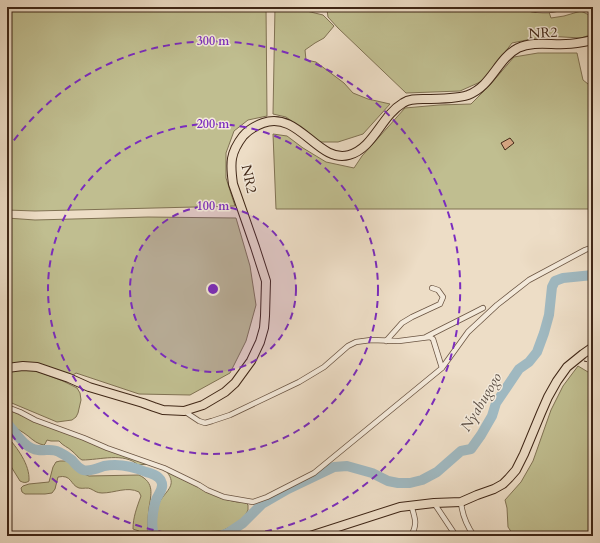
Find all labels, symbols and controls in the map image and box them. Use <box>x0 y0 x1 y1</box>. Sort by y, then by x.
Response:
street label: NR2 <box>528 23 558 43</box>
text: 300 m <box>197 33 230 49</box>
text: 200 m <box>197 116 230 132</box>
street label: NR2 <box>237 163 261 195</box>
text: 100 m <box>197 198 230 214</box>
centre of rings <box>206 282 220 296</box>
water label: Nyabugogo <box>456 369 506 435</box>

